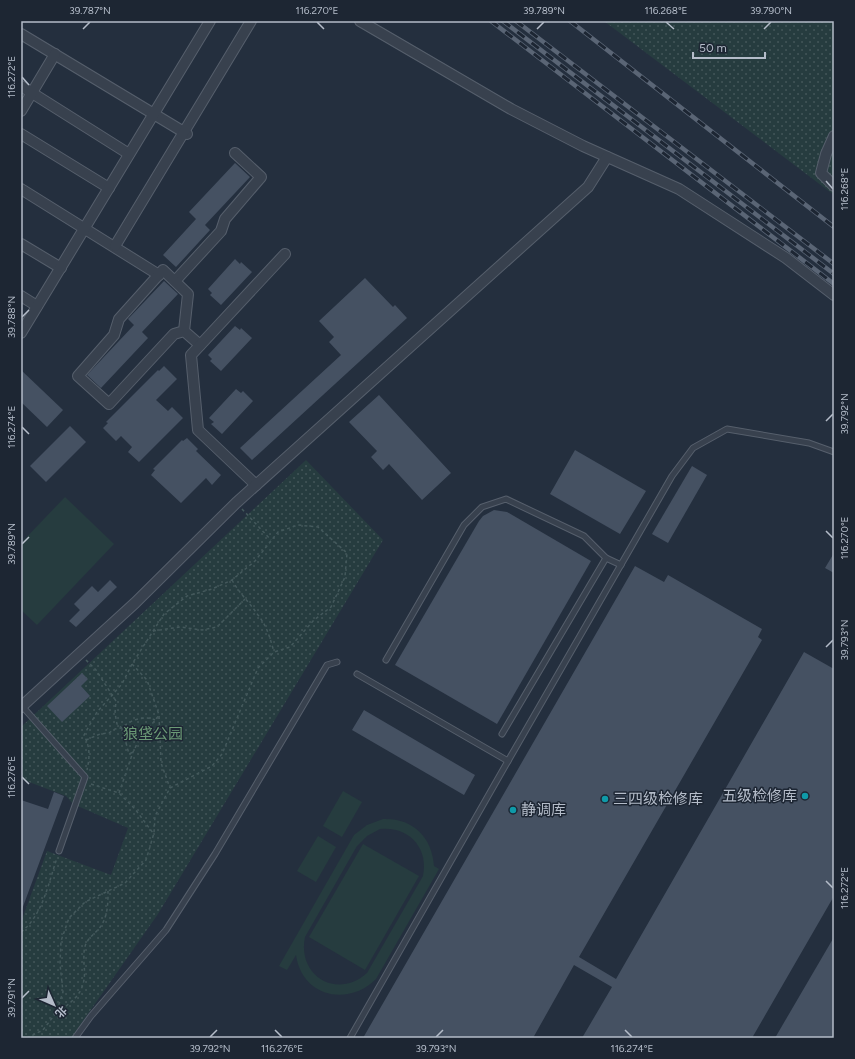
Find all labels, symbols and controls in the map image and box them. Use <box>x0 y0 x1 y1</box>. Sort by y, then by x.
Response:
text: 39.787°N <box>69 4 111 17</box>
text: 116.270°E <box>296 4 339 17</box>
text: 39.789°N <box>523 4 565 17</box>
text: 116.268°E <box>645 4 688 17</box>
text: 39.790°N <box>750 4 792 17</box>
scale bar <box>693 34 765 60</box>
text: 50 m <box>699 41 727 55</box>
text: 116.272°E <box>5 56 18 98</box>
text: 116.268°E <box>838 167 851 211</box>
text: 39.788°N <box>5 296 18 338</box>
text: 39.792°N <box>838 393 851 435</box>
text: 116.274°E <box>5 406 18 448</box>
text: 116.270°E <box>838 516 851 559</box>
text: 39.789°N <box>5 523 18 565</box>
text: 39.793°N <box>838 619 851 661</box>
park label: 狼垡公园 <box>123 725 183 743</box>
text: 116.276°E <box>5 756 18 798</box>
place label: 五级检修库 <box>722 787 797 805</box>
place label: 三四级检修库 <box>613 790 703 808</box>
marker: 五级检修库 <box>800 791 810 801</box>
marker: 三四级检修库 <box>600 794 610 804</box>
place label: 静调库 <box>521 801 566 819</box>
marker: 静调库 <box>508 805 518 815</box>
text: 116.272°E <box>838 867 851 909</box>
text: 39.791°N <box>5 978 18 1018</box>
north arrow <box>34 985 74 1025</box>
text: 北 <box>52 1003 69 1020</box>
text: 39.792°N <box>189 1042 231 1055</box>
text: 116.276°E <box>261 1042 303 1055</box>
text: 39.793°N <box>415 1042 457 1055</box>
text: 116.274°E <box>611 1042 653 1055</box>

